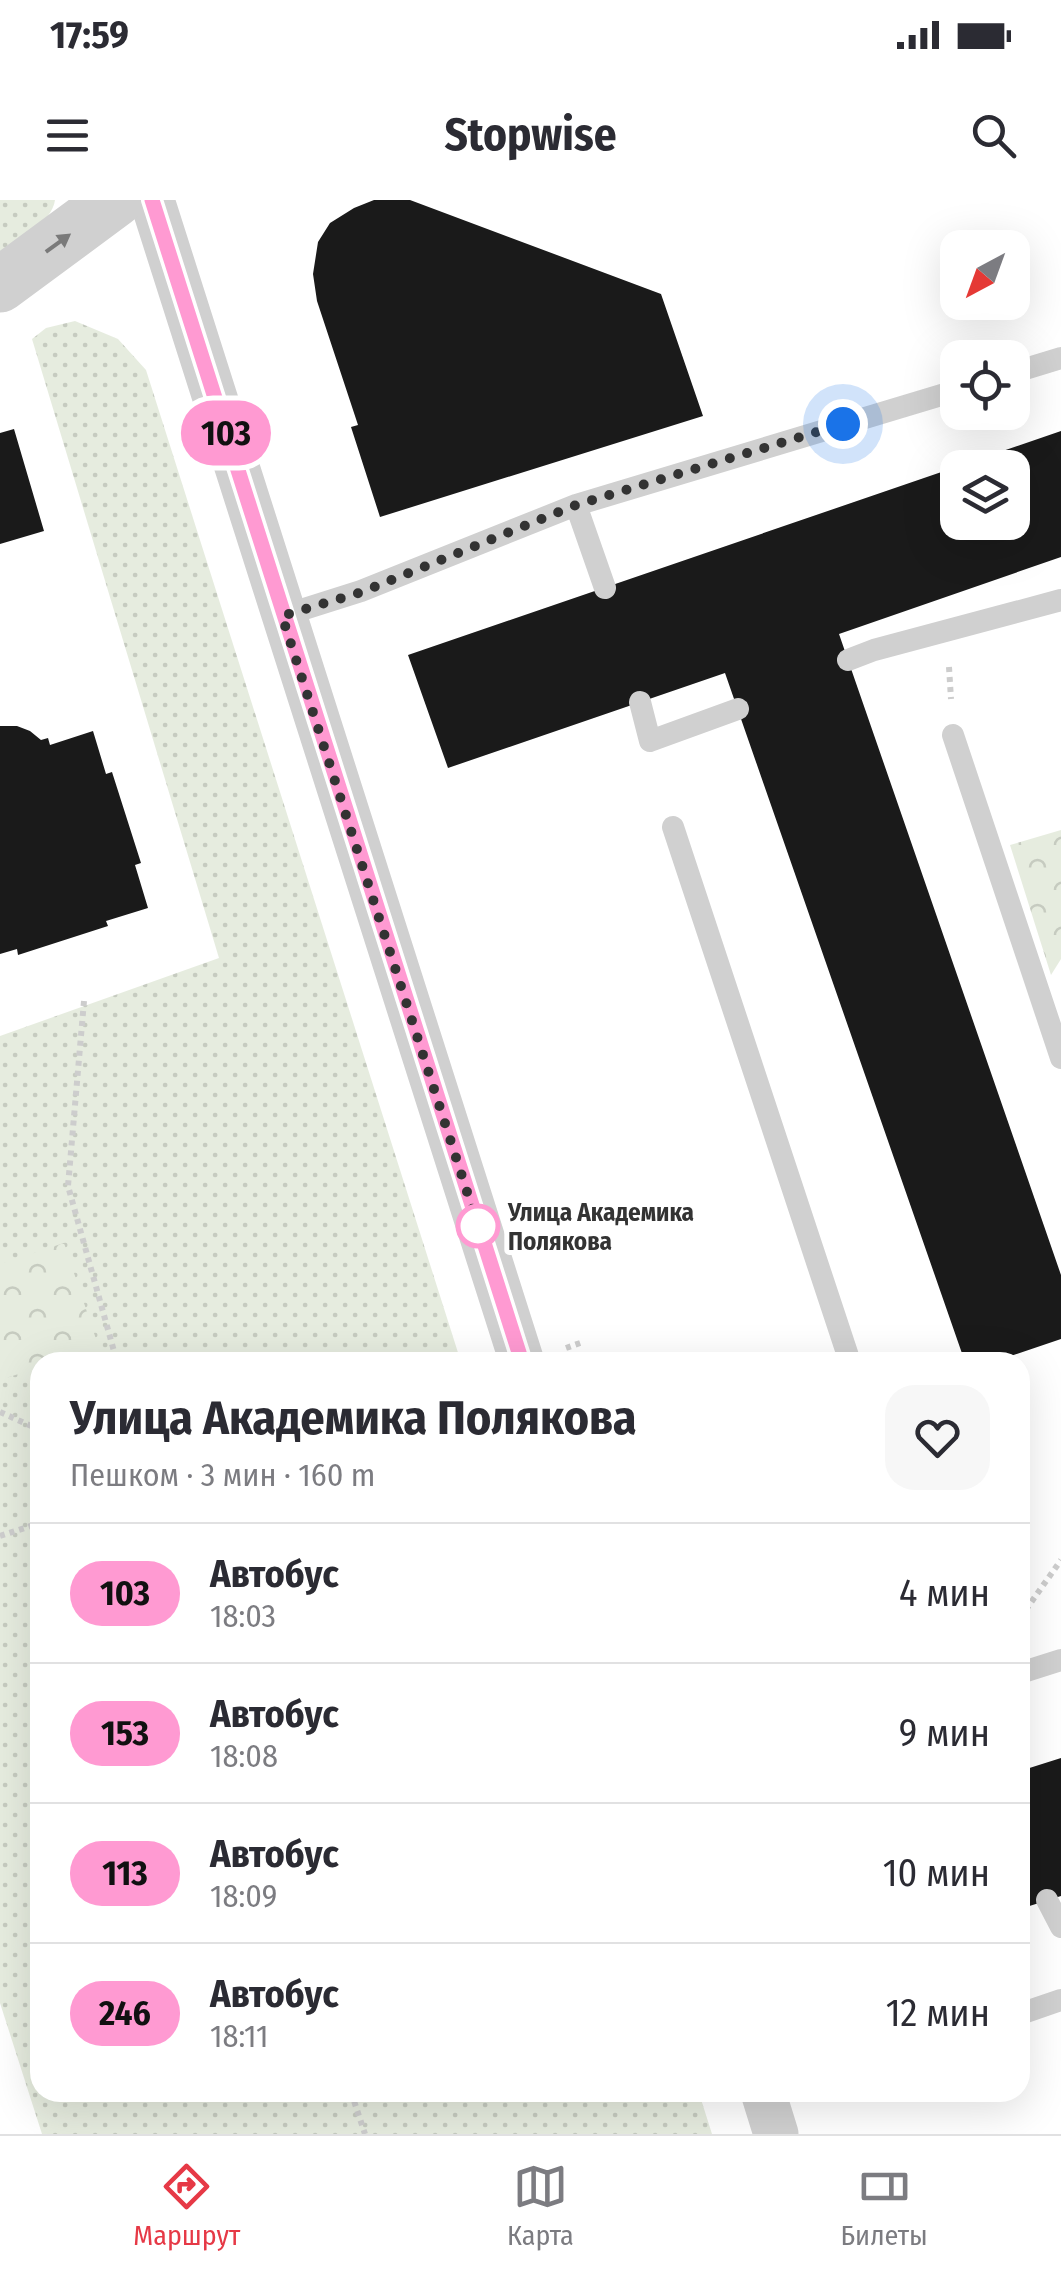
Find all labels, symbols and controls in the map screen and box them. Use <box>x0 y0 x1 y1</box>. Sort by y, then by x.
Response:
text: 17:59 <box>50 12 129 58</box>
icon: menu <box>40 108 95 163</box>
text: Stopwise <box>445 108 616 162</box>
icon: search <box>966 108 1021 163</box>
north arrow <box>940 230 1030 320</box>
map controls <box>940 230 1030 540</box>
one-way arrow <box>45 233 71 253</box>
button: locate <box>940 340 1030 430</box>
your location <box>818 399 868 449</box>
line badge: 103 <box>168 400 284 466</box>
text: 103 <box>201 412 251 454</box>
button: layers <box>940 450 1030 540</box>
place label: Улица Академика Полякова <box>507 1198 694 1257</box>
marker: Улица Академика Полякова <box>457 1205 499 1247</box>
button: heart <box>885 1385 990 1490</box>
text: Улица Академика Полякова <box>70 1389 637 1447</box>
text: Пешком · 3 мин · 160 m <box>70 1456 375 1494</box>
text: Автобус <box>210 1551 339 1597</box>
text: 4 мин <box>899 1570 990 1616</box>
text: 103 <box>100 1572 150 1614</box>
text: 18:03 <box>210 1597 276 1635</box>
text: Автобус <box>210 1691 339 1737</box>
text: 9 мин <box>899 1710 990 1756</box>
text: 153 <box>101 1712 149 1754</box>
text: 18:08 <box>210 1737 278 1775</box>
text: Автобус <box>210 1831 339 1877</box>
text: 10 мин <box>883 1850 990 1896</box>
text: 113 <box>102 1852 148 1894</box>
text: 18:09 <box>210 1877 277 1915</box>
text: Автобус <box>210 1971 339 2017</box>
text: 12 мин <box>886 1990 990 2036</box>
text: 246 <box>99 1992 151 2034</box>
text: 18:11 <box>210 2017 268 2055</box>
tab: Маршрут <box>133 2159 240 2252</box>
tab: Карта <box>507 2159 574 2252</box>
tab: Билеты <box>840 2159 928 2252</box>

